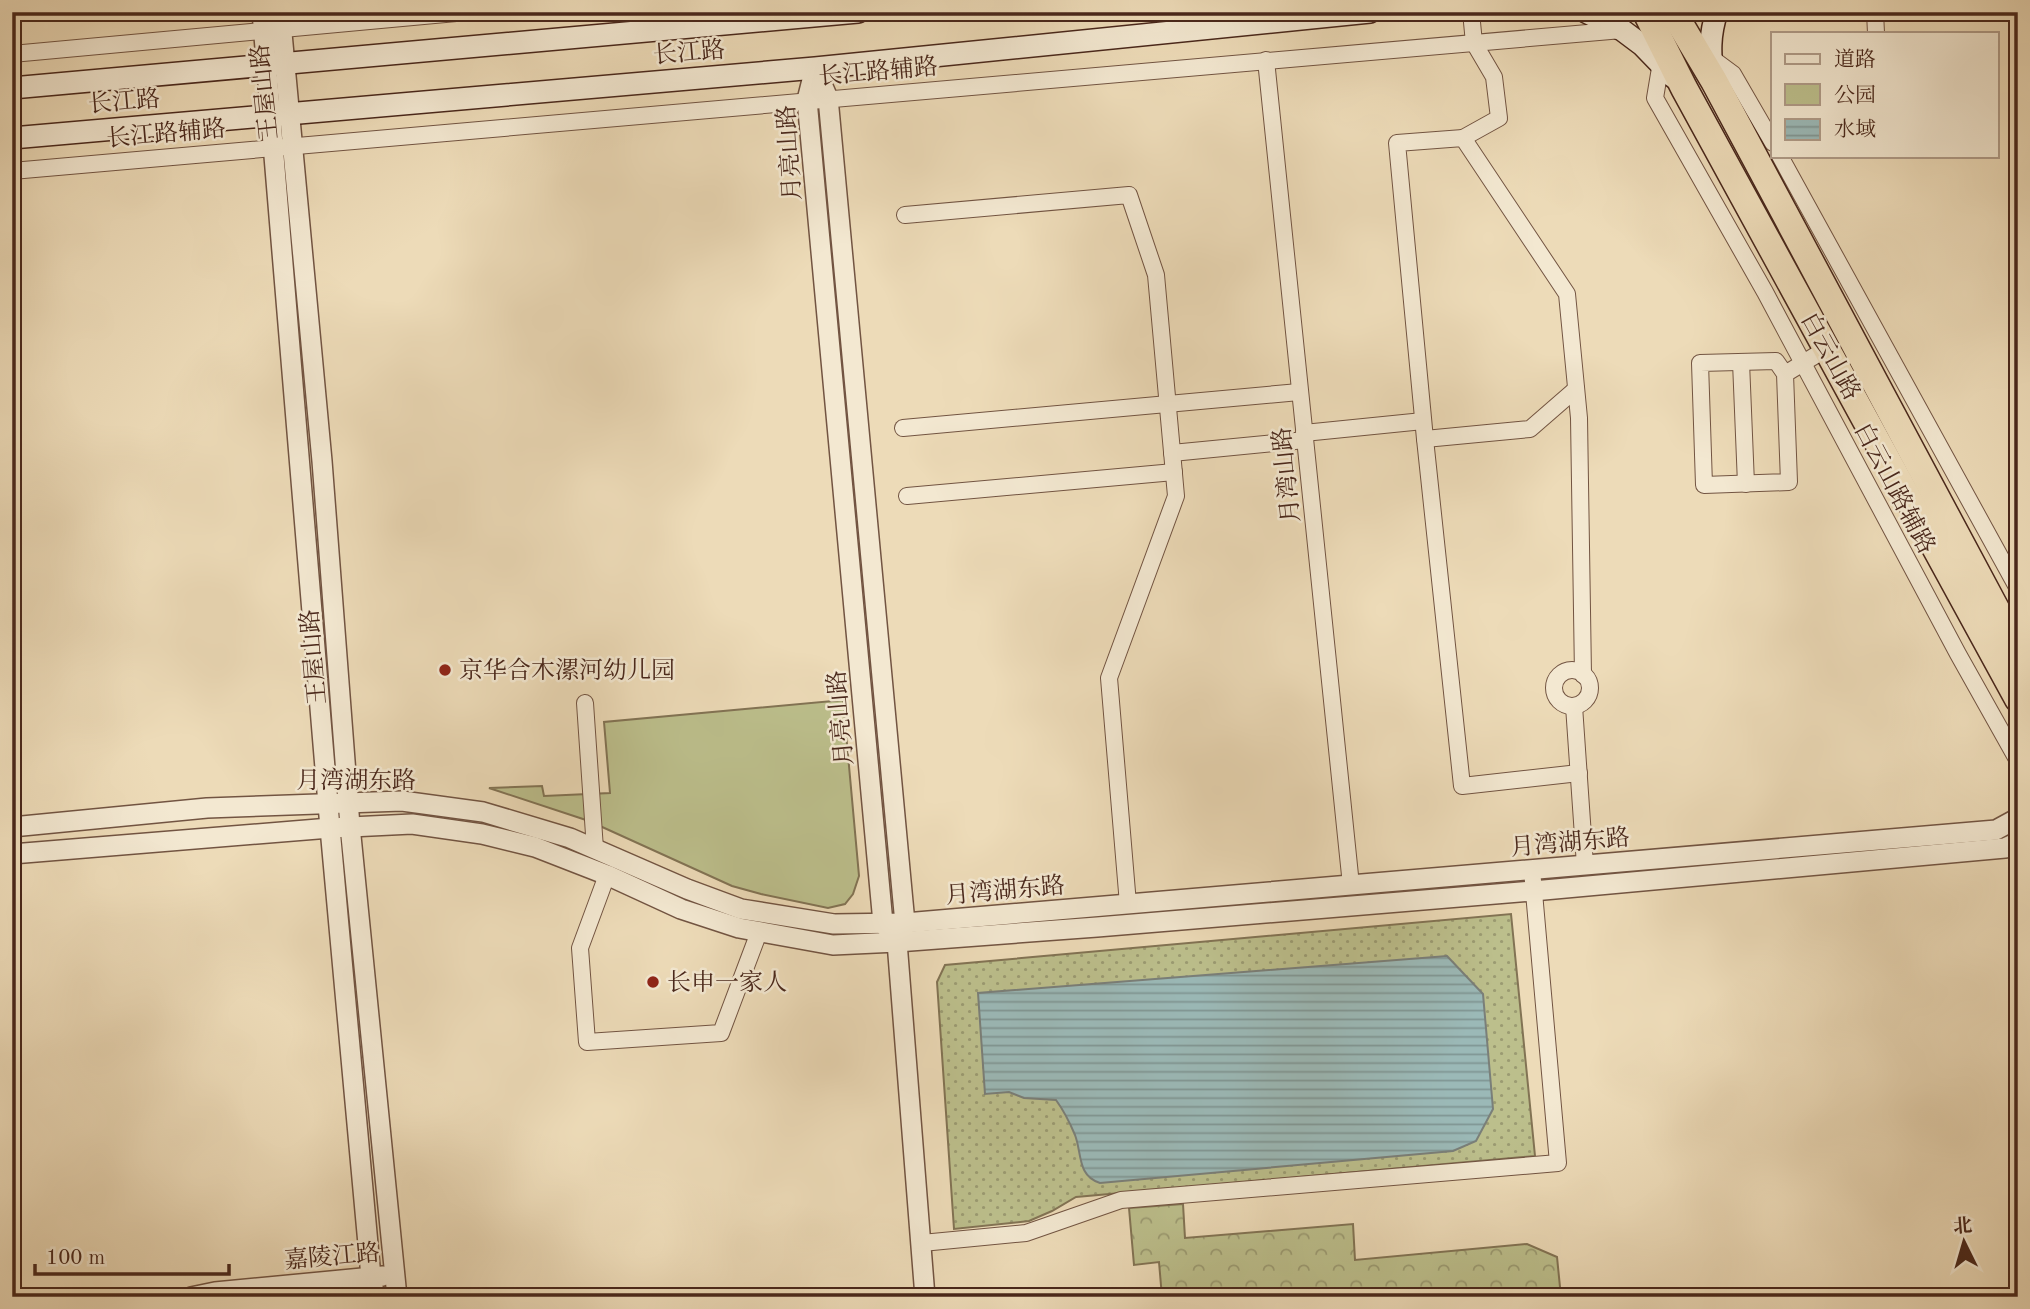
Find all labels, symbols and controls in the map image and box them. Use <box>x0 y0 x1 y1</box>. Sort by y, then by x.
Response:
legend <box>1771 32 1998 158</box>
street label: 长江路 <box>652 36 726 69</box>
street label: 王屋山路 <box>246 43 283 141</box>
text: 道路 <box>1834 48 1876 71</box>
street label: 长江路辅路 <box>817 53 939 90</box>
text: 公园 <box>1834 84 1876 107</box>
street label: 长江路 <box>87 85 161 118</box>
street label: 月亮山路 <box>773 104 806 202</box>
street label: 长江路辅路 <box>105 115 227 152</box>
text: 水域 <box>1834 118 1876 141</box>
street label: 白云山路 <box>1795 308 1866 405</box>
street label: 白云山路辅路 <box>1849 418 1940 558</box>
street label: 月湾山路 <box>1268 426 1305 524</box>
street label: 王屋山路 <box>296 608 331 706</box>
place label: 京华合木漯河幼儿园 <box>459 657 675 684</box>
marker: 京华合木漯河幼儿园 <box>437 662 453 678</box>
street label: 月亮山路 <box>823 669 858 767</box>
street label: 月湾湖东路 <box>296 767 416 794</box>
street label: 月湾湖东路 <box>1509 824 1631 861</box>
street label: 月湾湖东路 <box>944 872 1066 909</box>
place label: 长申一家人 <box>667 969 787 996</box>
marker: 长申一家人 <box>645 974 661 990</box>
north arrow <box>1928 1208 1998 1278</box>
text: 北 <box>1952 1215 1973 1238</box>
scale bar <box>35 1232 229 1276</box>
street label: 嘉陵江路 <box>283 1239 381 1274</box>
text: 100 m <box>46 1248 105 1269</box>

